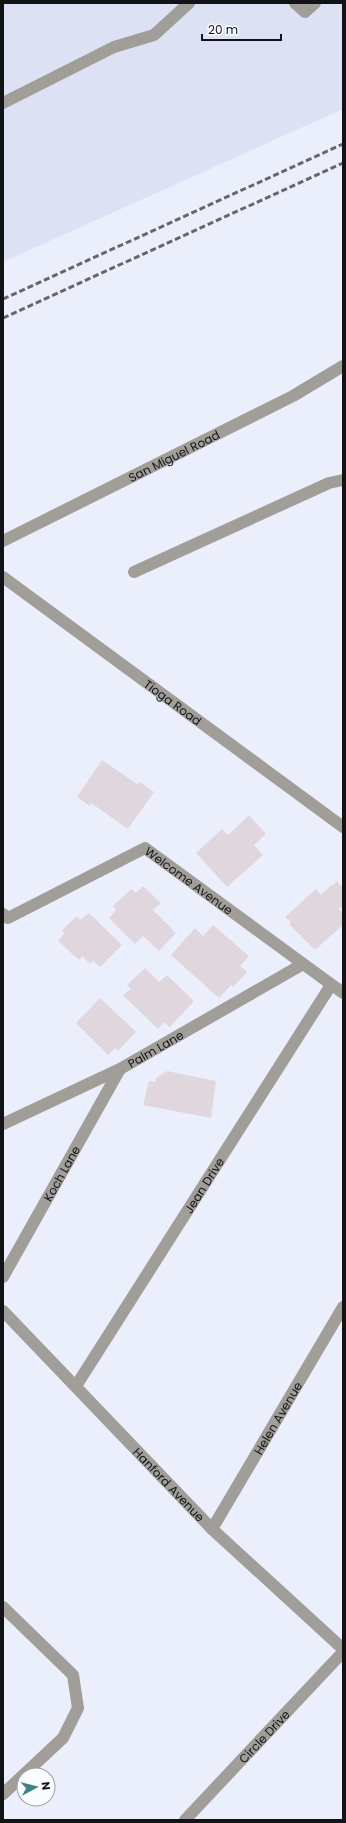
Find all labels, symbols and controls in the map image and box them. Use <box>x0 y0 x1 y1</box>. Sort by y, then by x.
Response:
scale bar <box>202 16 281 42</box>
text: 20 m <box>208 21 238 38</box>
street label: San Miguel Road <box>125 426 222 486</box>
street label: Tioga Road <box>141 675 205 729</box>
street label: Welcome Avenue <box>142 842 237 918</box>
street label: Palm Lane <box>124 1026 186 1072</box>
street label: Koch Lane <box>39 1142 84 1204</box>
street label: Jean Drive <box>180 1154 228 1216</box>
street label: Helen Avenue <box>249 1378 306 1458</box>
street label: Hanford Avenue <box>129 1443 209 1525</box>
street label: Circle Drive <box>234 1706 293 1767</box>
north arrow <box>16 1767 56 1807</box>
text: N <box>37 1781 54 1791</box>

